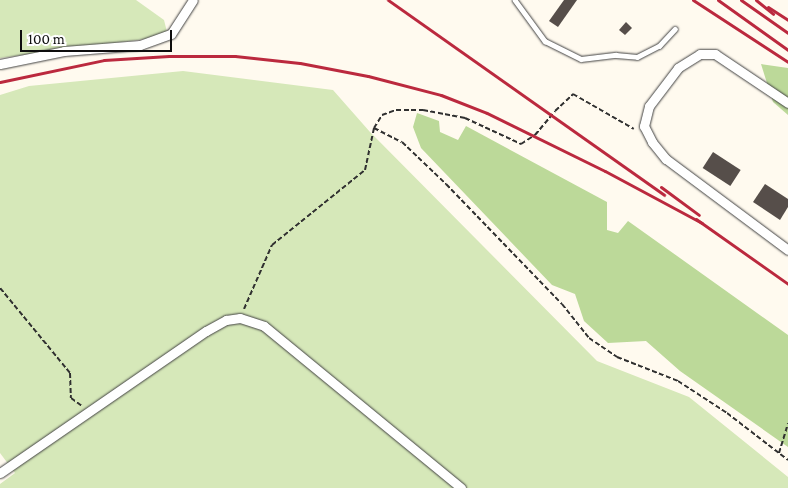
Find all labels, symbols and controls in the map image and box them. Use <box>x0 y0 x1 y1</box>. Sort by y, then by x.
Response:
scale bar <box>22 20 175 52</box>
text: 100 m <box>28 31 65 47</box>

